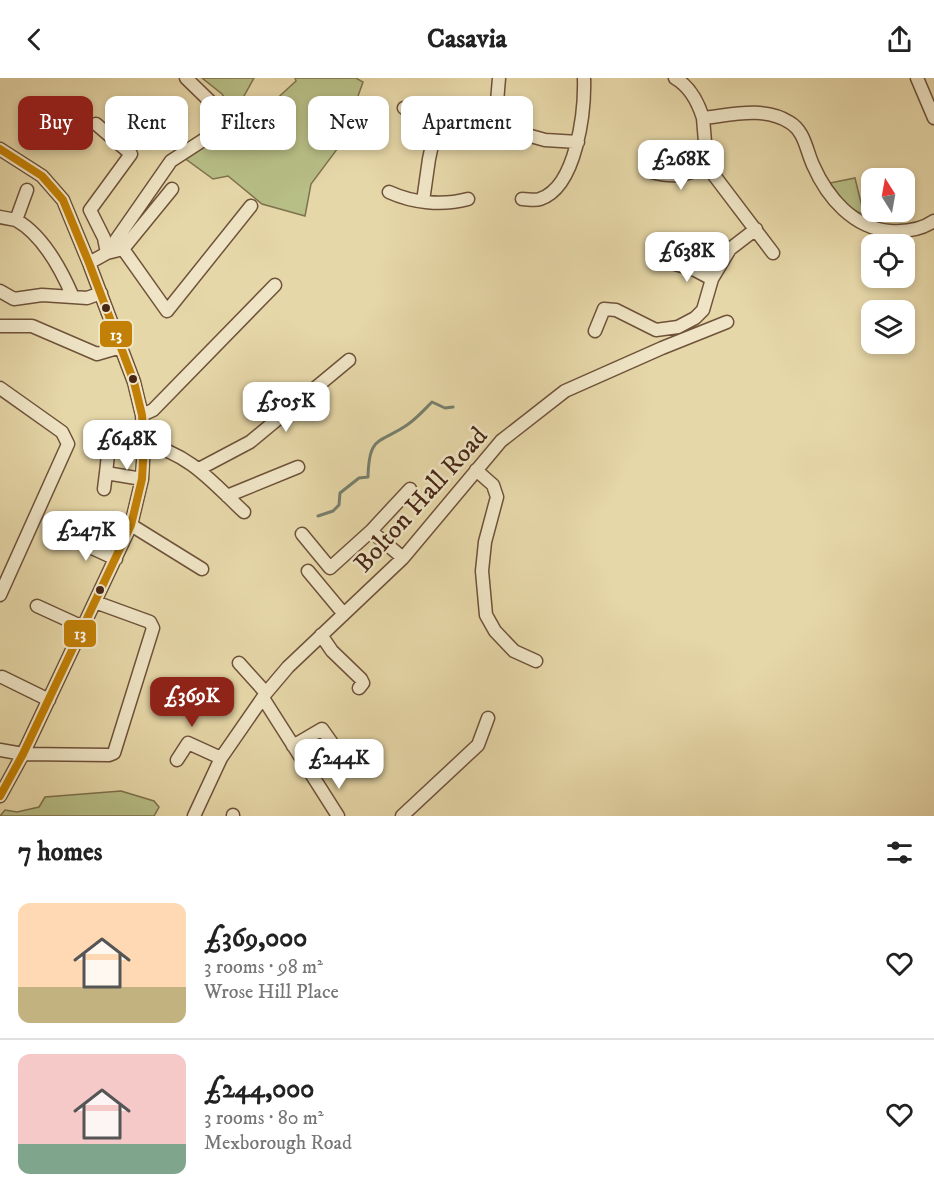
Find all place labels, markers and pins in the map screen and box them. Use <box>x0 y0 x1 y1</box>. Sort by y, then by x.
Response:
pin: £268K <box>639 140 723 191</box>
pin: £638K <box>645 232 729 283</box>
unlabelled marker <box>100 302 112 314</box>
unlabelled marker <box>127 373 139 385</box>
pin: £505K <box>244 382 328 433</box>
pin: £648K <box>85 420 169 471</box>
pin: £247K <box>44 511 128 562</box>
unlabelled marker <box>94 584 106 596</box>
pin: £369K <box>150 677 234 728</box>
pin: £244K <box>297 739 381 790</box>

